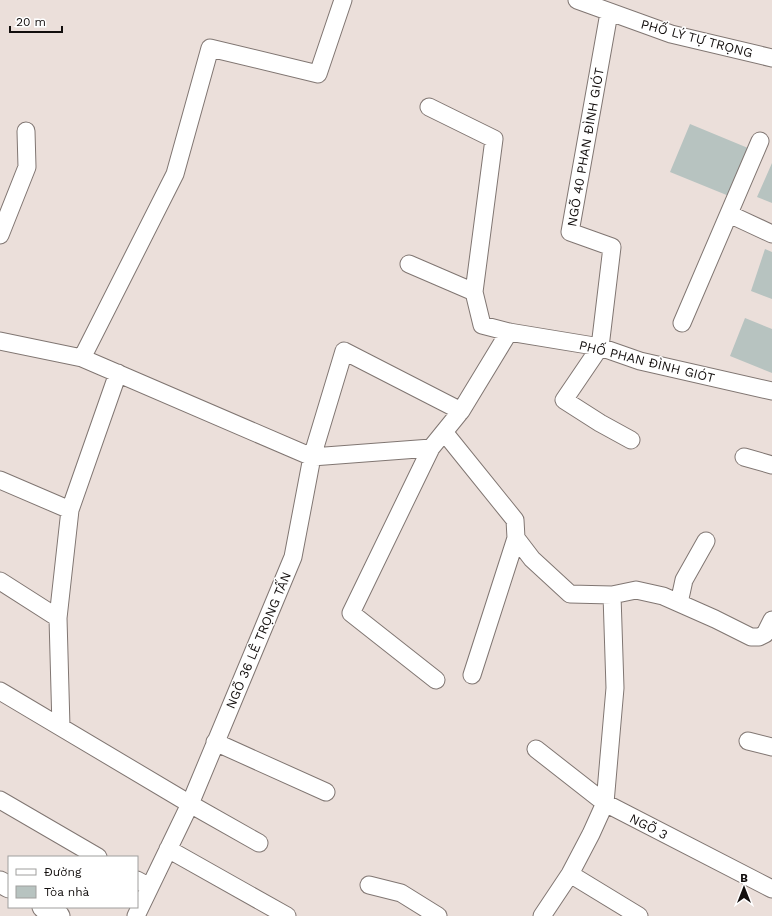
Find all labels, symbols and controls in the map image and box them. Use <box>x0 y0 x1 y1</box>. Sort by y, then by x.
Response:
scale bar <box>10 8 62 34</box>
street label: PHỐ LÝ TỰ TRỌNG <box>639 14 755 61</box>
text: 20 m <box>16 15 46 29</box>
street label: NGÕ 40 PHAN ĐÌNH GIÓT <box>563 66 607 228</box>
street label: PHỐ PHAN ĐÌNH GIÓT <box>578 335 717 386</box>
street label: NGÕ 36 LÊ TRỌNG TẤN <box>221 569 294 711</box>
street label: NGÕ 3 <box>627 811 670 842</box>
legend <box>8 856 138 908</box>
text: Đường <box>44 865 82 879</box>
north arrow <box>724 868 764 908</box>
text: B <box>740 872 748 885</box>
text: Tòa nhà <box>44 885 90 899</box>

